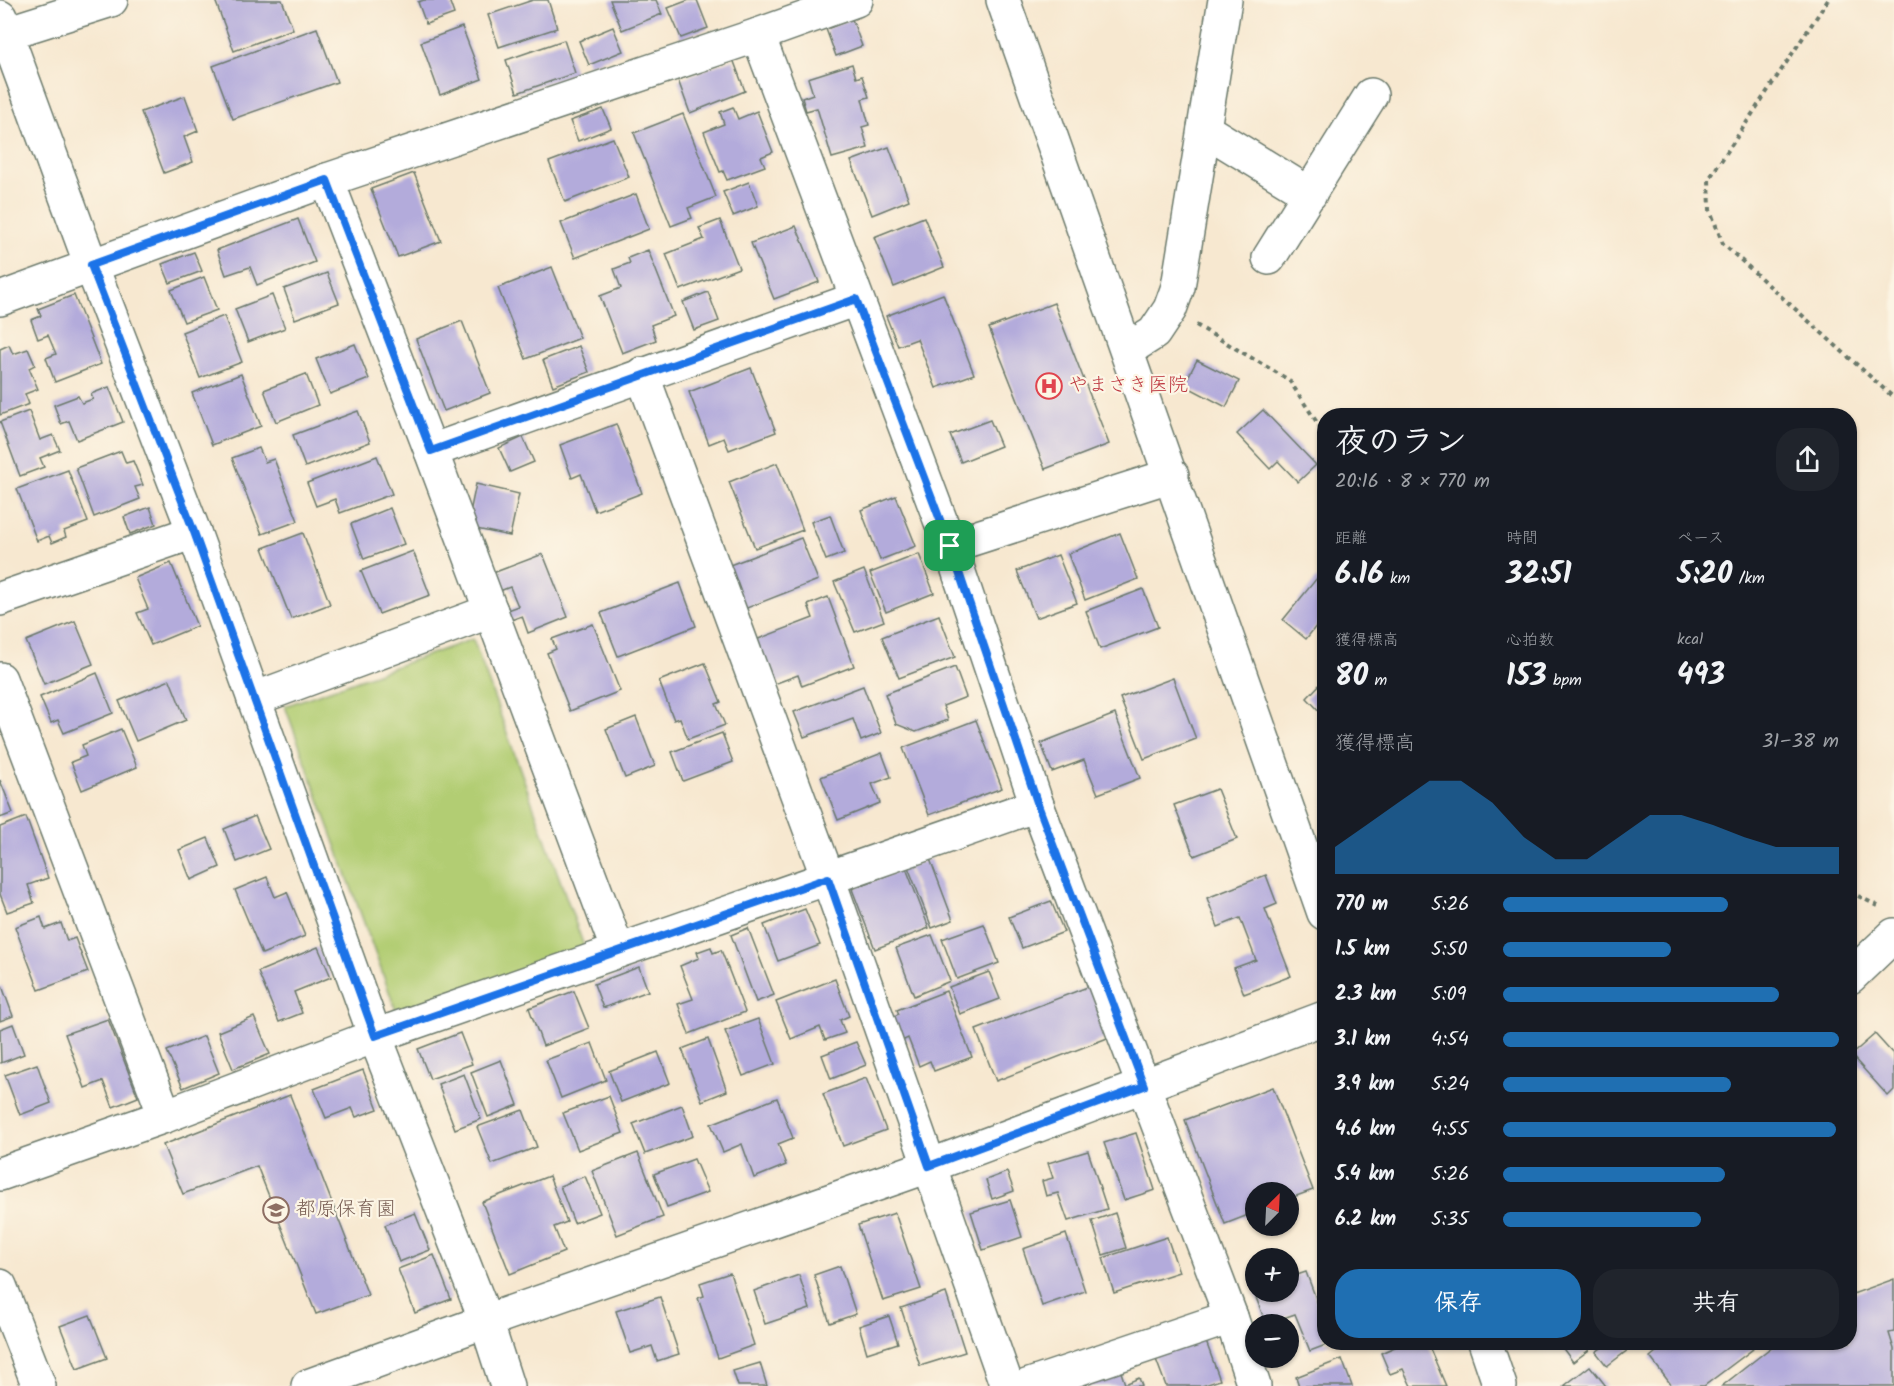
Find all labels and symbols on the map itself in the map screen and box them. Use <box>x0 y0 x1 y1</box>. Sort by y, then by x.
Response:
place label: やまさき医院 <box>1068 370 1188 402</box>
hospital icon: やまさき医院 <box>1034 371 1064 401</box>
pin <box>924 520 975 571</box>
north arrow <box>1245 1182 1299 1236</box>
place label: 都原保育園 <box>296 1194 396 1226</box>
school or university icon: 都原保育園 <box>261 1195 291 1225</box>

